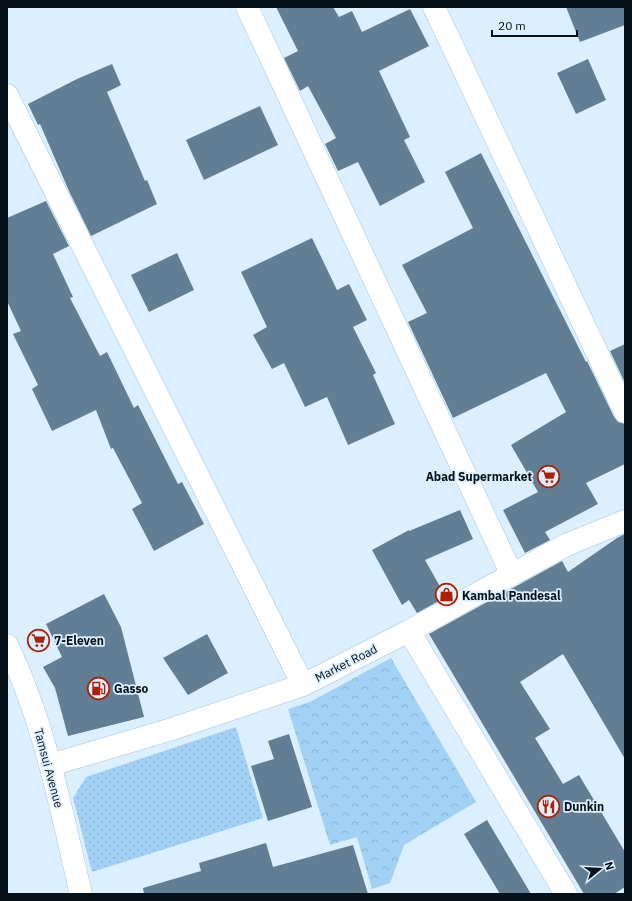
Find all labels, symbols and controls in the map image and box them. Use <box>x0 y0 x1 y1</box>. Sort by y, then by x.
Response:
scale bar <box>492 12 577 38</box>
text: 20 m <box>498 18 526 33</box>
supermarket icon: Abad Supermarket <box>535 463 561 489</box>
place label: Abad Supermarket <box>426 469 532 484</box>
shop icon: Kambal Pandesal <box>434 582 460 608</box>
place label: Kambal Pandesal <box>462 588 561 603</box>
supermarket icon: 7-Eleven <box>25 627 51 653</box>
place label: 7-Eleven <box>54 633 104 648</box>
street label: Market Road <box>312 641 380 685</box>
fuel station icon: Gasso <box>85 675 111 701</box>
place label: Gasso <box>114 681 148 696</box>
street label: Tamsui Avenue <box>31 727 67 810</box>
restaurant icon: Dunkin <box>535 793 561 819</box>
place label: Dunkin <box>564 799 604 814</box>
north arrow <box>580 849 620 889</box>
text: N <box>602 860 617 872</box>

